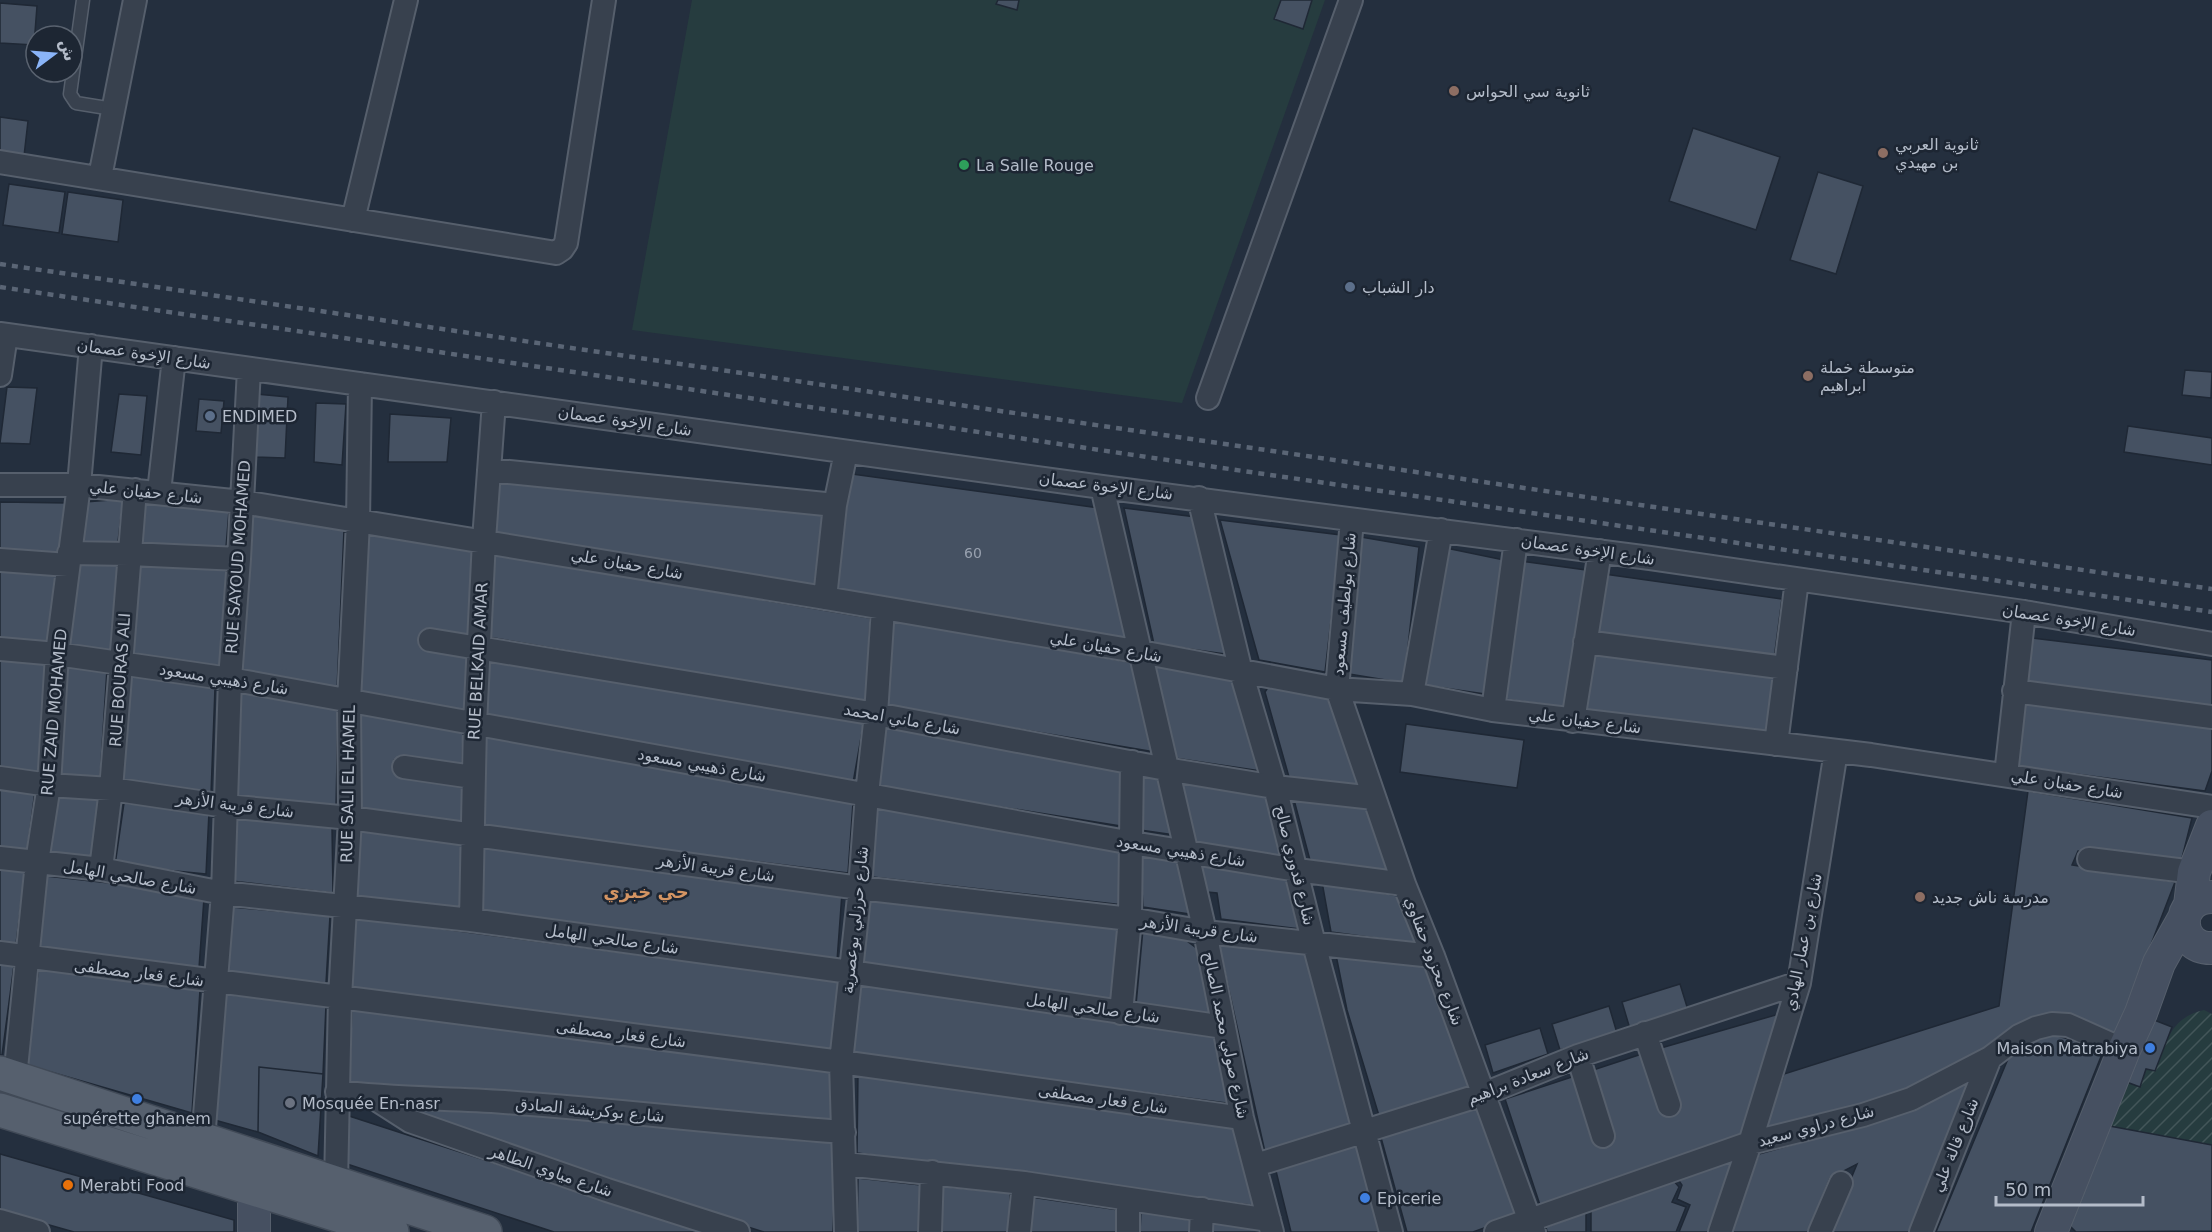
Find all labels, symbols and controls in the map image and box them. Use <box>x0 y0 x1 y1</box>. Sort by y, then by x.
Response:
north arrow <box>24 24 84 84</box>
text: ش <box>56 37 80 63</box>
place label: ثانوية سي الحواس <box>1466 82 1590 102</box>
marker: ثانوية سي الحواس <box>1447 84 1461 98</box>
place label: ثانوية العربي بن مهيدي <box>1895 135 1979 173</box>
marker: ثانوية العربي بن مهيدي <box>1876 146 1890 160</box>
place label: La Salle Rouge <box>976 156 1094 175</box>
marker: La Salle Rouge <box>957 158 971 172</box>
place label: دار الشباب <box>1362 278 1435 298</box>
marker: دار الشباب <box>1343 280 1357 294</box>
street label: شارع الإخوة عصمان <box>76 335 212 374</box>
place label: متوسطة خملة ابراهيم <box>1820 358 1915 396</box>
marker: متوسطة خملة ابراهيم <box>1801 369 1815 383</box>
street label: شارع الإخوة عصمان <box>557 402 693 441</box>
place label: ENDIMED <box>222 407 297 426</box>
marker: ENDIMED <box>203 409 217 423</box>
street label: RUE SAYOUD MOHAMED <box>222 459 254 655</box>
street label: شارع الإخوة عصمان <box>1038 468 1174 505</box>
street label: شارع حفيان علي <box>89 477 203 508</box>
street label: شارع الإخوة عصمان <box>1520 531 1656 570</box>
street label: شارع بولطيف مسعود <box>1328 532 1361 677</box>
street label: شارع حفيان علي <box>569 545 684 584</box>
house number: 60 <box>964 545 982 561</box>
street label: RUE BELKAID AMAR <box>464 582 492 740</box>
street label: شارع الإخوة عصمان <box>2001 600 2137 641</box>
street label: RUE BOURAS ALI <box>106 612 134 748</box>
street label: RUE ZAID MOHAMED <box>37 628 71 796</box>
street label: شارع حفيان علي <box>1048 628 1163 667</box>
street label: شارع ذهيبي مسعود <box>158 659 290 700</box>
street label: شارع ماني امحمد <box>842 699 962 740</box>
street label: RUE SALI EL HAMEL <box>337 705 359 863</box>
street label: شارع حفيان علي <box>1527 705 1642 738</box>
street label: شارع ذهيبي مسعود <box>636 744 768 787</box>
street label: شارع حفيان علي <box>2009 766 2124 803</box>
street label: شارع قريبة الأزهر <box>174 787 295 823</box>
street label: شارع قدوري صالح <box>1270 803 1319 927</box>
street label: شارع ذهيبي مسعود <box>1115 831 1247 872</box>
street label: شارع حرزلي بوعصرية <box>838 845 873 995</box>
street label: شارع قريبة الأزهر <box>655 849 776 887</box>
street label: شارع صالحي الهامل <box>62 856 198 899</box>
street label: شارع بن عمار الهادي <box>1780 871 1827 1013</box>
district label: حي خبزي <box>603 881 689 903</box>
place label: مدرسة ناش جديد <box>1932 888 2049 908</box>
marker: مدرسة ناش جديد <box>1913 890 1927 904</box>
street label: شارع محزود حفناوي <box>1400 894 1467 1028</box>
street label: شارع قريبة الأزهر <box>1138 910 1259 948</box>
street label: شارع صالحي الهامل <box>544 920 680 959</box>
street label: شارع صولي محمد الصالح <box>1198 950 1253 1121</box>
street label: شارع قعار مصطفى <box>73 956 205 991</box>
street label: شارع صالحي الهامل <box>1025 989 1161 1028</box>
street label: شارع قعار مصطفى <box>555 1017 687 1052</box>
place label: Maison Matrabiya <box>1996 1039 2138 1058</box>
marker: Maison Matrabiya <box>2143 1041 2157 1055</box>
street label: شارع سعادة براهيم <box>1464 1044 1592 1109</box>
street label: شارع قعار مصطفى <box>1037 1080 1169 1118</box>
marker: supérette ghanem <box>130 1092 144 1106</box>
place label: Mosquée En-nasr <box>302 1094 440 1113</box>
street label: شارع بوكريشة الصادق <box>514 1094 665 1127</box>
street label: شارع قالة علي <box>1927 1095 1983 1195</box>
marker: Mosquée En-nasr <box>283 1096 297 1110</box>
street label: شارع دراوي سعيد <box>1756 1101 1876 1152</box>
place label: supérette ghanem <box>63 1109 211 1128</box>
street label: شارع مياوي الطاهر <box>486 1141 615 1202</box>
scale bar <box>1996 1169 2143 1207</box>
place label: Merabti Food <box>80 1176 184 1195</box>
marker: Merabti Food <box>61 1178 75 1192</box>
text: 50 m <box>2005 1179 2051 1200</box>
place label: Epicerie <box>1377 1189 1441 1208</box>
marker: Epicerie <box>1358 1191 1372 1205</box>

